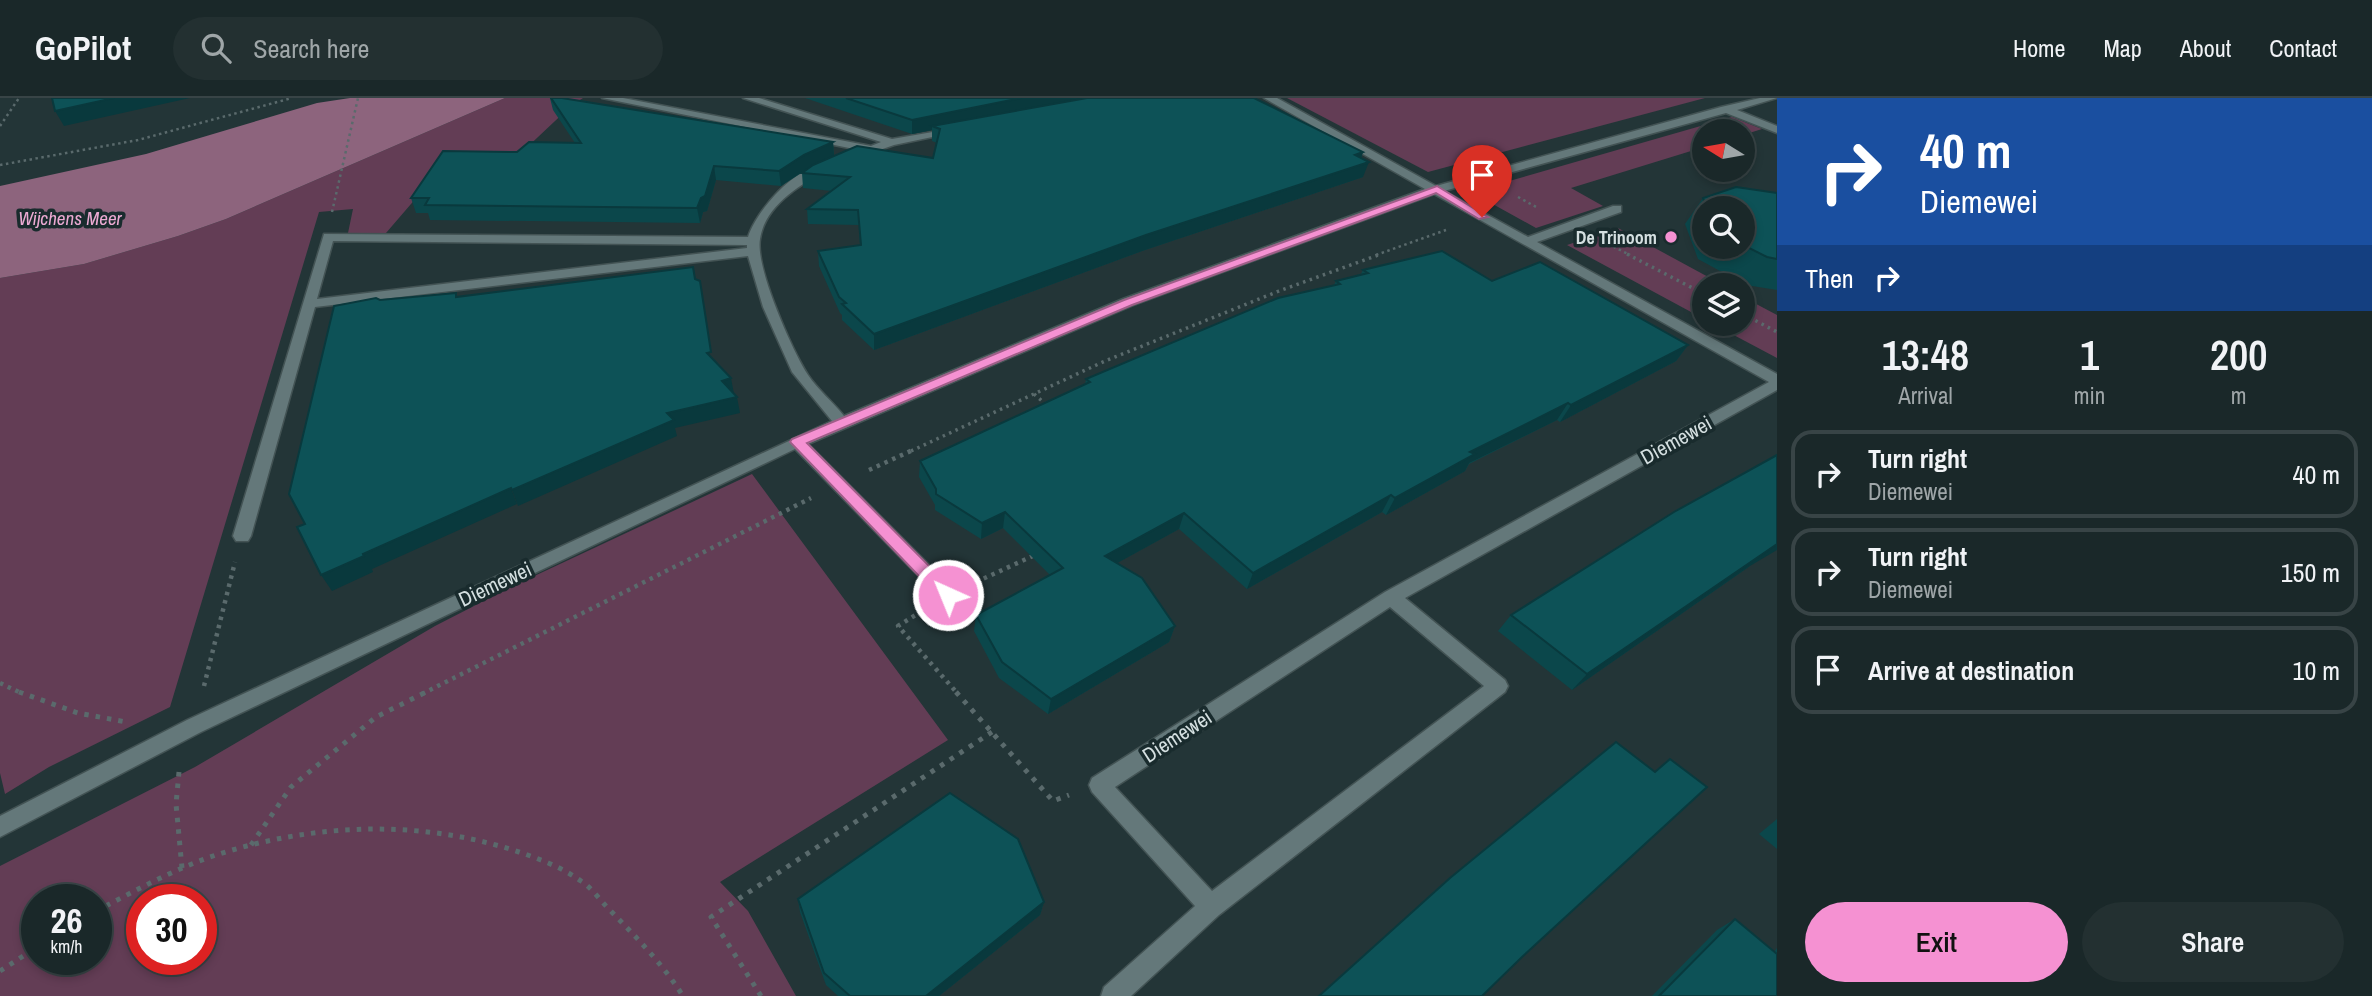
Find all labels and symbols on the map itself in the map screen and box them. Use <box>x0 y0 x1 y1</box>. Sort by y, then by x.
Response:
north arrow <box>1692 119 1755 182</box>
pin <box>1452 145 1512 217</box>
water label: Wijchens Meer <box>18 205 123 231</box>
place label: De Trinoom <box>1576 225 1657 250</box>
marker: De Trinoom <box>1663 229 1679 245</box>
street label: Diemewei <box>1635 409 1717 471</box>
street label: Diemewei <box>454 554 536 614</box>
position arrow <box>911 558 985 632</box>
street label: Diemewei <box>1137 703 1217 769</box>
speed limit sign: 30 <box>126 884 217 975</box>

